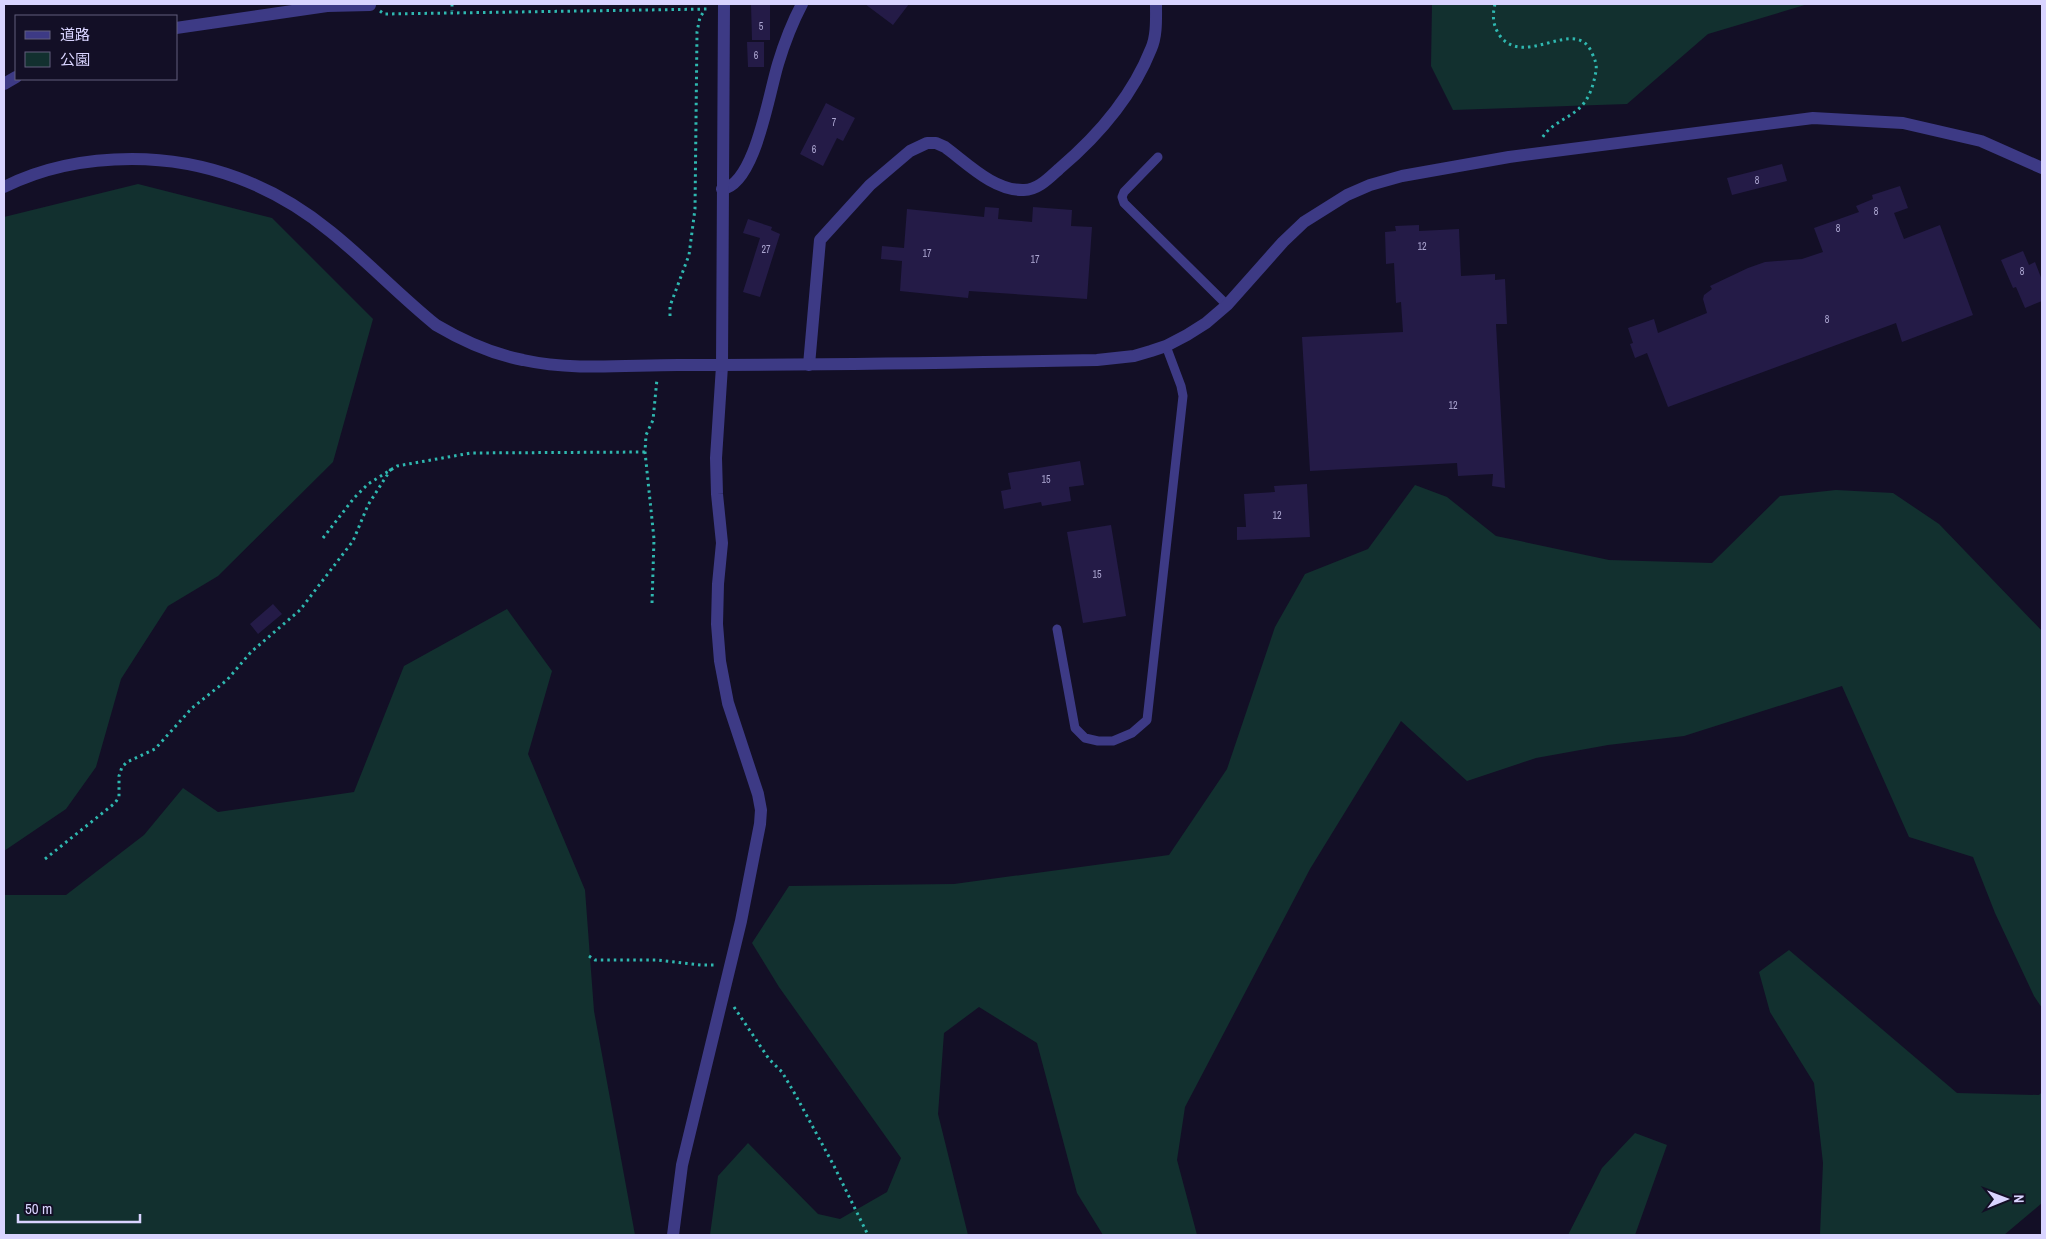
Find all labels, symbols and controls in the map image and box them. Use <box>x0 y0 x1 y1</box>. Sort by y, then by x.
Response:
legend <box>15 15 178 80</box>
house number: 5 <box>759 20 764 33</box>
text: 道路 <box>60 24 90 45</box>
text: 公園 <box>60 49 90 70</box>
house number: 6 <box>754 49 759 62</box>
house number: 7 <box>832 116 837 129</box>
house number: 6 <box>812 143 817 156</box>
house number: 8 <box>1755 174 1760 187</box>
house number: 8 <box>1874 205 1879 218</box>
house number: 8 <box>1836 222 1841 235</box>
house number: 12 <box>1417 240 1427 253</box>
house number: 27 <box>761 243 771 256</box>
house number: 17 <box>922 247 932 260</box>
house number: 17 <box>1030 253 1040 266</box>
house number: 8 <box>2020 265 2025 278</box>
house number: 8 <box>1825 313 1830 326</box>
house number: 12 <box>1448 399 1458 412</box>
house number: 15 <box>1041 473 1051 486</box>
house number: 12 <box>1272 509 1282 522</box>
house number: 15 <box>1092 568 1102 581</box>
north arrow <box>1981 1174 2031 1224</box>
scale bar <box>18 1192 140 1224</box>
text: N <box>2010 1194 2028 1203</box>
text: 50 m <box>25 1198 52 1219</box>

